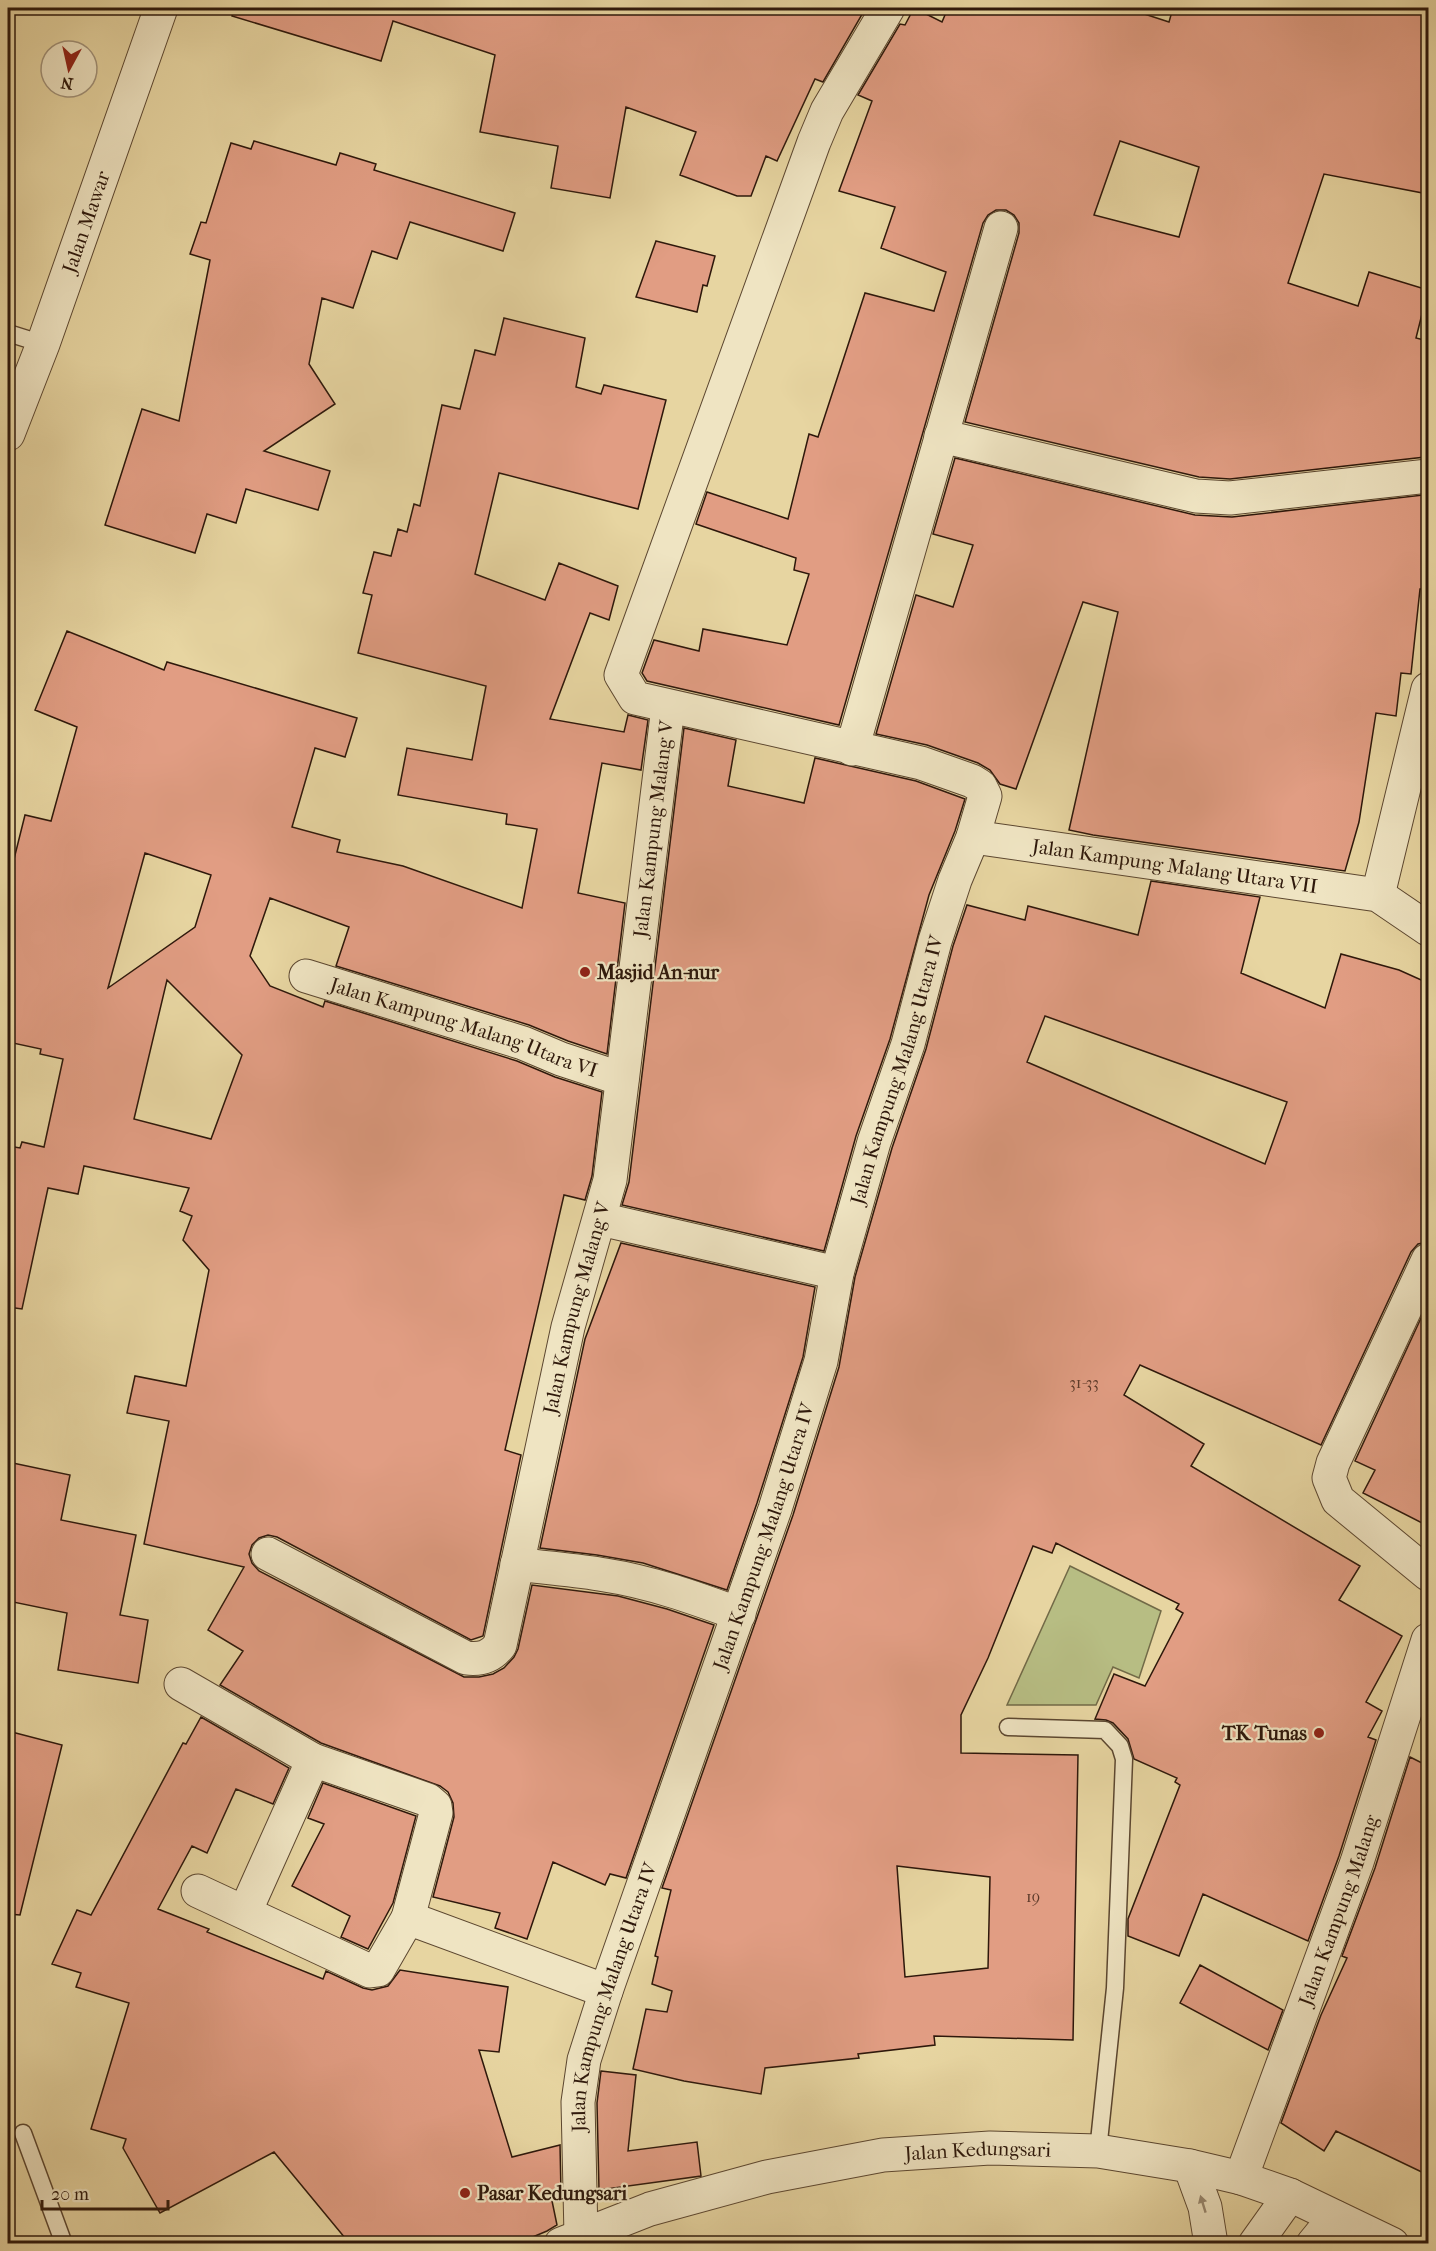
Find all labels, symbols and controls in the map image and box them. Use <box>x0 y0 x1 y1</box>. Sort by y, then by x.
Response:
north arrow <box>39 39 99 99</box>
text: N <box>59 73 74 94</box>
street label: Jalan Mawar <box>57 167 115 278</box>
street label: Jalan Kampung Malang V <box>628 718 678 941</box>
street label: Jalan Kampung Malang Utara VII <box>1029 834 1319 898</box>
street label: Jalan Kampung Malang Utara IV <box>845 932 948 1209</box>
place label: Masjid An-nur <box>596 961 719 984</box>
marker: Masjid An-nur <box>578 965 592 979</box>
street label: Jalan Kampung Malang Utara VI <box>325 972 601 1082</box>
street label: Jalan Kampung Malang V <box>538 1198 615 1418</box>
house number: 31-33 <box>1069 1373 1099 1392</box>
street label: Jalan Kampung Malang Utara IV <box>707 1399 819 1675</box>
place label: TK Tunas <box>1221 1722 1308 1745</box>
marker: TK Tunas <box>1312 1726 1326 1740</box>
street label: Jalan Kampung Malang <box>1293 1812 1383 2011</box>
street label: Jalan Kampung Malang Utara IV <box>566 1859 662 2134</box>
house number: 19 <box>1026 1887 1040 1906</box>
street label: Jalan Kedungsari <box>902 2136 1052 2165</box>
scale bar <box>42 2173 168 2211</box>
place label: Pasar Kedungsari <box>477 2182 628 2205</box>
text: 20 m <box>51 2184 89 2205</box>
marker: Pasar Kedungsari <box>458 2186 472 2200</box>
one-way arrow <box>1198 2195 1207 2213</box>

